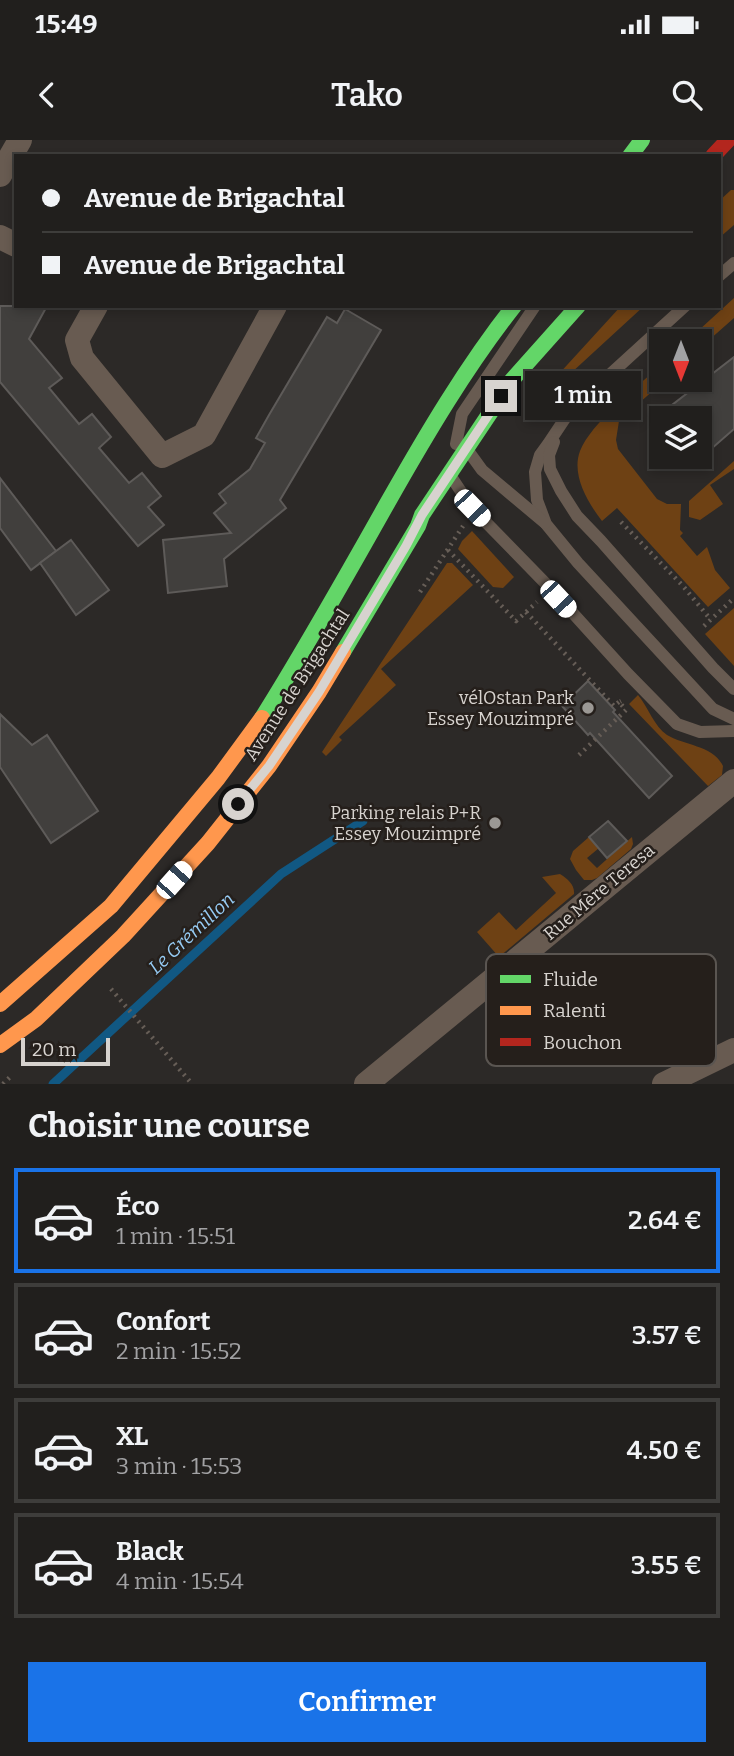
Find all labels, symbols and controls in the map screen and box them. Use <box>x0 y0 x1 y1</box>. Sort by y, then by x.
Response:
text: 15:49 <box>35 9 98 40</box>
icon: back <box>28 76 66 114</box>
text: Tako <box>331 76 403 114</box>
icon: search <box>668 76 706 114</box>
text: Avenue de Brigachtal <box>84 183 345 214</box>
text: Avenue de Brigachtal <box>84 250 345 281</box>
north arrow <box>649 329 712 392</box>
map controls <box>649 329 712 469</box>
callout: 1 min <box>526 372 641 420</box>
route end <box>485 380 517 412</box>
text: 1 min <box>554 381 612 409</box>
button: layers <box>649 406 712 469</box>
car <box>450 486 495 530</box>
car <box>536 576 581 622</box>
street label: Avenue de Brigachtal <box>240 605 354 765</box>
place label: vélOstan Park Essey Mouzimpré <box>427 687 575 730</box>
marker: vélOstan Park Essey Mouzimpré <box>580 700 596 716</box>
route start <box>222 788 254 820</box>
place label: Parking relais P+R Essey Mouzimpré <box>330 802 481 845</box>
marker: Parking relais P+R Essey Mouzimpré <box>487 815 503 831</box>
street label: Rue Mère Teresa <box>539 839 659 945</box>
car <box>153 857 196 903</box>
water label: Le Grémillon <box>144 888 239 979</box>
legend <box>486 954 716 1066</box>
text: Fluide <box>543 968 598 991</box>
text: Ralenti <box>543 999 606 1022</box>
text: Bouchon <box>543 1031 622 1054</box>
scale bar <box>21 1035 110 1067</box>
text: 20 m <box>32 1038 76 1061</box>
text: Choisir une course <box>28 1107 310 1145</box>
icon: car <box>32 1189 95 1252</box>
text: Éco <box>116 1191 159 1222</box>
text: 2.64 € <box>628 1205 702 1236</box>
text: 1 min · 15:51 <box>116 1222 235 1250</box>
icon: car <box>32 1304 95 1367</box>
text: Confort <box>116 1306 211 1337</box>
text: 3.57 € <box>632 1320 702 1351</box>
text: 2 min · 15:52 <box>116 1337 241 1365</box>
icon: car <box>32 1419 95 1482</box>
text: XL <box>116 1421 148 1452</box>
text: 4.50 € <box>627 1435 702 1466</box>
text: 3 min · 15:53 <box>116 1452 242 1480</box>
icon: car <box>32 1534 95 1597</box>
text: Black <box>116 1536 184 1567</box>
text: 3.55 € <box>631 1550 702 1581</box>
text: 4 min · 15:54 <box>116 1567 244 1595</box>
button: Confirmer <box>28 1662 706 1742</box>

